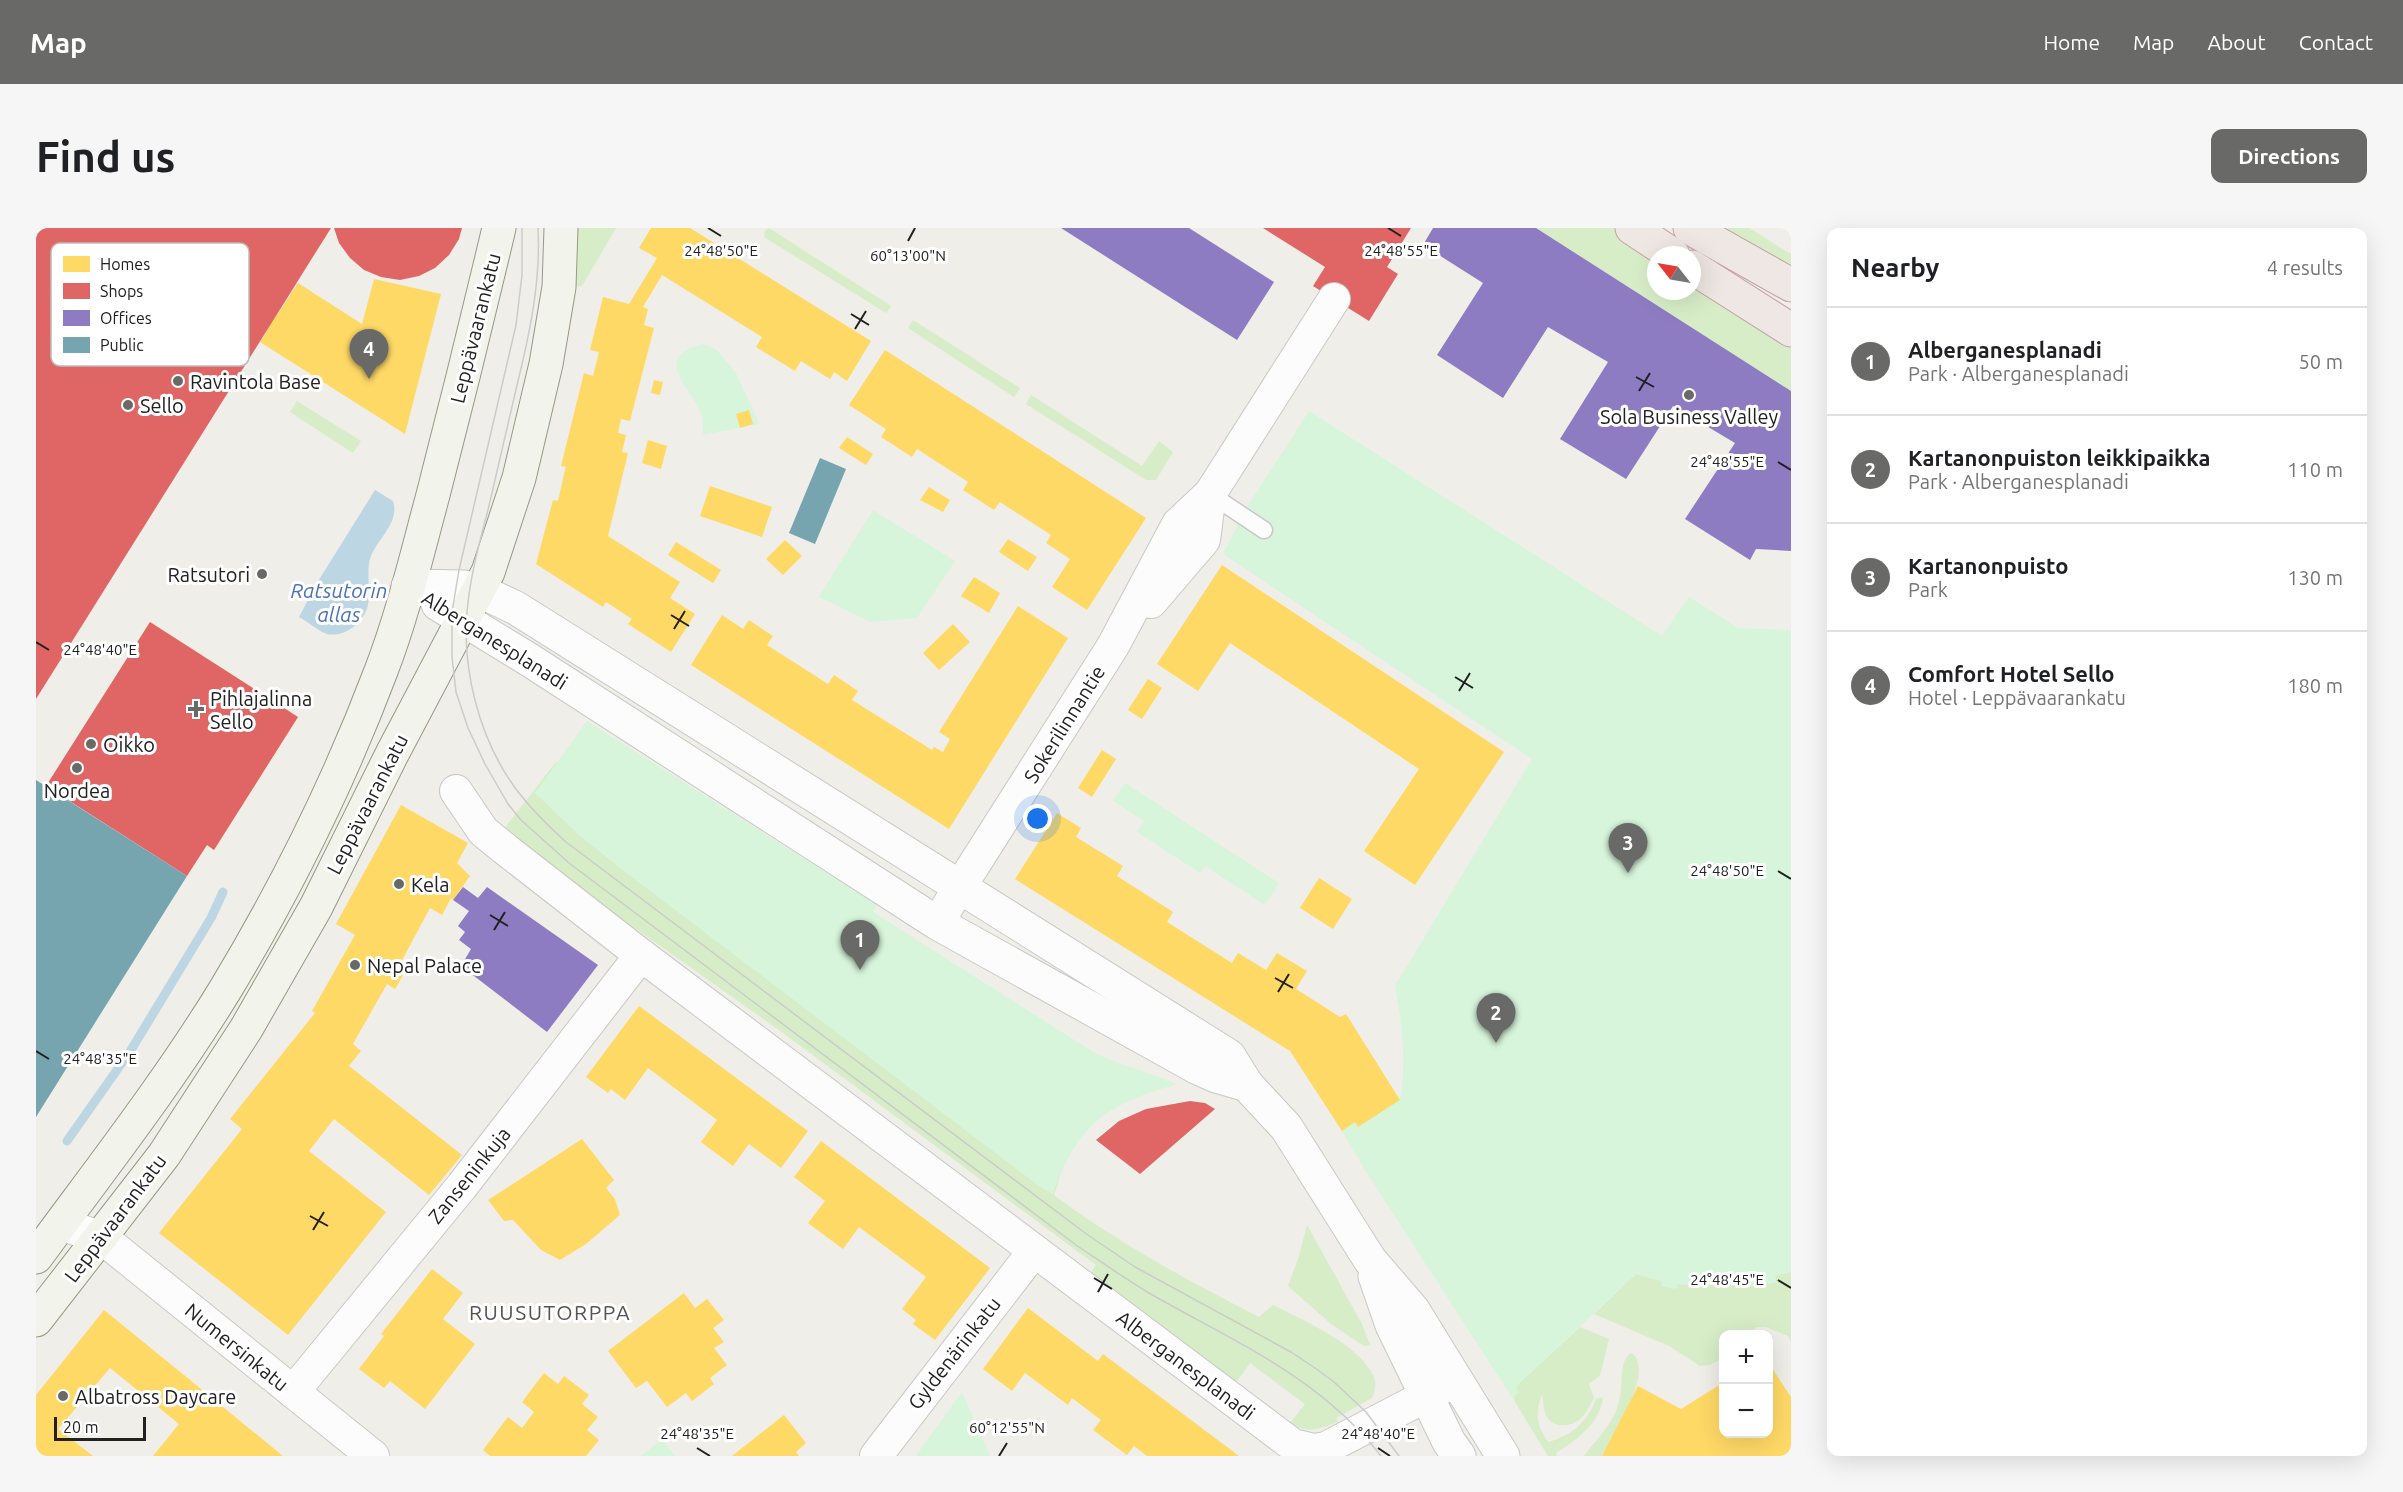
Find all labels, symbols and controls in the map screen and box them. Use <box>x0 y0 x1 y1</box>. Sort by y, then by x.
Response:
text: Map <box>30 27 87 58</box>
text: Home <box>2043 30 2100 54</box>
text: Map <box>2133 30 2174 54</box>
text: About <box>2207 30 2266 54</box>
text: Contact <box>2299 30 2373 54</box>
button: Directions <box>2211 129 2367 183</box>
text: Find us <box>36 133 175 180</box>
text: 24°48'50"E <box>684 242 758 259</box>
text: 24°48'55"E <box>1364 242 1438 259</box>
legend <box>51 243 249 366</box>
north arrow <box>1647 246 1701 300</box>
text: 60°13'00"N <box>870 247 946 264</box>
street label: Leppävaarankatu <box>445 250 505 406</box>
text: Nearby <box>1851 253 1939 282</box>
text: Homes <box>100 255 150 273</box>
text: 4 results <box>2267 256 2343 279</box>
text: Shops <box>100 282 143 300</box>
text: Offices <box>100 309 152 327</box>
pin: 4 <box>350 330 388 379</box>
text: Public <box>100 336 144 354</box>
text: Alberganesplanadi <box>1908 337 2102 362</box>
text: 1 <box>1865 350 1876 373</box>
text: 50 m <box>2299 350 2343 373</box>
text: Park · Alberganesplanadi <box>1908 362 2129 385</box>
place label: Ravintola Base <box>190 370 321 393</box>
marker: Ravintola Base <box>171 374 185 388</box>
marker: Sola Business Valley <box>1682 388 1696 402</box>
place label: Sello <box>140 394 184 417</box>
marker: Sello <box>121 398 135 412</box>
place label: Sola Business Valley <box>1600 405 1778 428</box>
text: Kartanonpuiston leikkipaikka <box>1908 445 2211 470</box>
text: 24°48'55"E <box>1690 453 1764 470</box>
text: 2 <box>1865 458 1876 481</box>
text: 110 m <box>2287 458 2343 481</box>
text: Park · Alberganesplanadi <box>1908 470 2129 493</box>
text: Kartanonpuisto <box>1908 553 2068 578</box>
place label: Ratsutori <box>167 563 250 586</box>
text: 3 <box>1865 566 1876 589</box>
text: 130 m <box>2287 566 2343 589</box>
marker: Ratsutori <box>255 567 269 581</box>
water label: Ratsutorin allas <box>290 578 388 626</box>
text: Park <box>1908 578 1948 601</box>
street label: Alberganesplanadi <box>418 586 572 694</box>
text: 24°48'40"E <box>63 641 137 658</box>
street label: Sokerilinnantie <box>1019 661 1109 787</box>
text: Comfort Hotel Sello <box>1908 661 2115 686</box>
text: 4 <box>1865 674 1876 697</box>
text: 180 m <box>2287 674 2343 697</box>
text: Hotel · Leppävaarankatu <box>1908 686 2126 709</box>
place label: Pihlajalinna Sello <box>210 687 312 733</box>
marker: Pihlajalinna Sello <box>187 700 205 718</box>
street label: Leppävaarankatu <box>322 730 412 878</box>
place label: Oikko <box>103 733 155 756</box>
marker: Oikko <box>84 737 98 751</box>
marker: Nordea <box>70 761 84 775</box>
place label: Nordea <box>44 779 110 802</box>
your location <box>1023 804 1052 833</box>
pin: 3 <box>1608 824 1648 873</box>
text: 24°48'50"E <box>1690 862 1764 879</box>
place label: Kela <box>411 873 450 896</box>
marker: Kela <box>392 877 406 891</box>
pin: 1 <box>840 920 880 970</box>
place label: Nepal Palace <box>367 954 482 977</box>
marker: Nepal Palace <box>348 958 362 972</box>
pin: 2 <box>1476 994 1516 1043</box>
text: 24°48'35"E <box>63 1050 137 1067</box>
street label: Zanseninkuja <box>423 1122 515 1228</box>
street label: Leppävaarankatu <box>59 1150 171 1286</box>
text: 24°48'45"E <box>1690 1271 1764 1288</box>
street label: Gyldenärinkatu <box>903 1292 1005 1414</box>
street label: Numersinkatu <box>181 1298 293 1396</box>
district label: RUUSUTORPPA <box>469 1300 631 1324</box>
street label: Alberganesplanadi <box>1112 1306 1260 1424</box>
map controls <box>1719 1330 1773 1438</box>
button: + <box>1719 1330 1773 1384</box>
button: − <box>1719 1384 1773 1438</box>
place label: Albatross Daycare <box>75 1385 236 1408</box>
marker: Albatross Daycare <box>56 1389 70 1403</box>
scale bar <box>54 1414 146 1442</box>
text: 20 m <box>63 1418 99 1436</box>
text: 60°12'55"N <box>969 1419 1045 1436</box>
text: 24°48'35"E <box>660 1425 734 1442</box>
text: 24°48'40"E <box>1341 1425 1415 1442</box>

